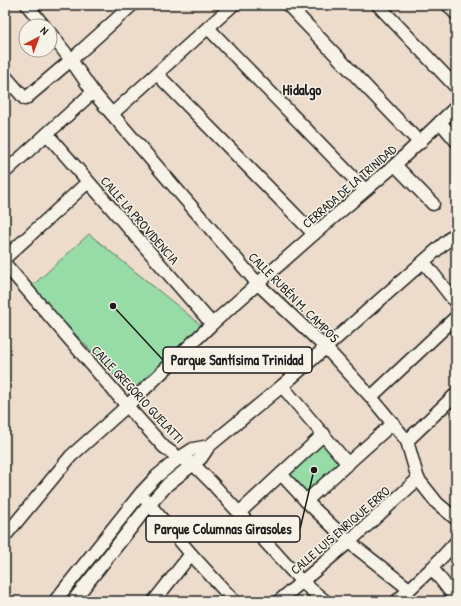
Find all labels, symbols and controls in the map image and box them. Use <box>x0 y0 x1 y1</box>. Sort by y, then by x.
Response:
north arrow <box>18 18 58 58</box>
text: N <box>38 23 51 38</box>
district label: Hidalgo <box>283 79 321 101</box>
street label: CERRADA DE LA TRINIDAD <box>298 140 401 232</box>
street label: CALLE LA PROVIDENCIA <box>97 172 184 268</box>
street label: CALLE RUBÉN M. CAMPOS <box>245 248 343 346</box>
street label: CALLE GREGORIO GUELATTI <box>88 341 188 447</box>
callout: Parque Santísima Trinidad <box>163 347 312 373</box>
text: Parque Santísima Trinidad <box>171 350 304 371</box>
street label: CALLE LUIS ENRIQUE ERRO <box>286 482 394 578</box>
callout: Parque Columnas Girasoles <box>146 516 300 542</box>
text: Parque Columnas Girasoles <box>154 519 292 540</box>

